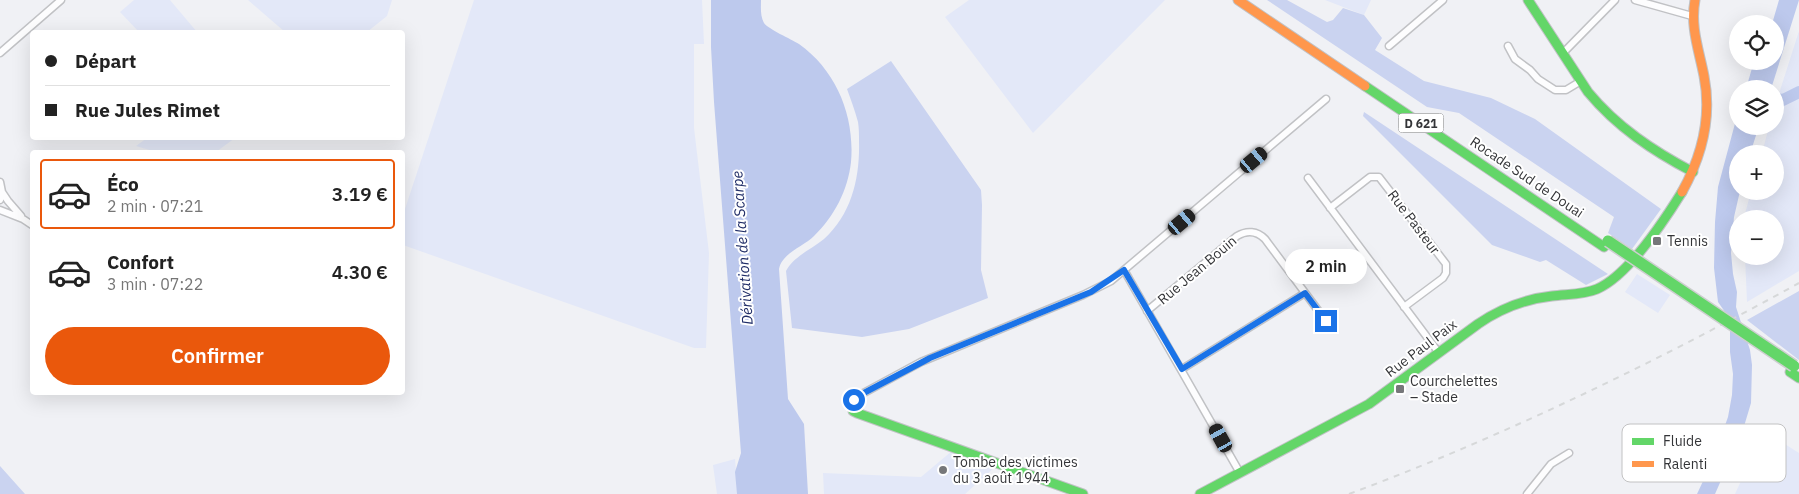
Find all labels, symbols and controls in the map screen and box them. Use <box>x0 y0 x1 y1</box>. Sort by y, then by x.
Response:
map controls <box>1729 15 1784 265</box>
button: locate <box>1729 15 1784 70</box>
text: Départ <box>75 49 136 73</box>
button: layers <box>1729 80 1784 135</box>
text: Rue Jules Rimet <box>75 98 220 122</box>
road number: D 621 <box>1398 114 1444 132</box>
street label: Rocade Sud de Douai <box>1467 132 1587 222</box>
car <box>1237 145 1270 175</box>
button: + <box>1729 145 1784 200</box>
water label: Dérivation de la Scarpe <box>727 170 757 326</box>
icon: car <box>47 172 92 217</box>
text: Éco <box>107 172 139 196</box>
text: 3.19 € <box>332 182 388 206</box>
street label: Rue Pasteur <box>1384 186 1444 258</box>
text: 2 min · 07:21 <box>107 196 203 216</box>
car <box>1165 207 1198 237</box>
button: − <box>1729 210 1784 265</box>
street label: Rue Jean Bouin <box>1154 232 1240 308</box>
place label: Tennis <box>1667 232 1708 250</box>
marker: Tennis <box>1651 235 1663 247</box>
callout: 2 min <box>1285 248 1367 284</box>
icon: car <box>47 250 92 295</box>
text: Confort <box>107 250 174 274</box>
text: 2 min <box>1305 256 1347 276</box>
text: 4.30 € <box>332 260 388 284</box>
text: 3 min · 07:22 <box>107 274 203 294</box>
route end <box>1315 310 1337 332</box>
street label: Rue Paul Paix <box>1382 315 1460 381</box>
button: Confirmer <box>45 327 390 385</box>
place label: Courchelettes – Stade <box>1410 372 1498 406</box>
marker: Courchelettes – Stade <box>1394 383 1406 395</box>
route start <box>843 389 865 411</box>
car <box>1207 421 1234 455</box>
legend <box>1622 424 1786 482</box>
text: Fluide <box>1663 432 1702 450</box>
place label: Tombe des victimes du 3 août 1944 <box>953 453 1078 487</box>
text: Ralenti <box>1663 455 1707 473</box>
marker: Tombe des victimes du 3 août 1944 <box>937 464 949 476</box>

